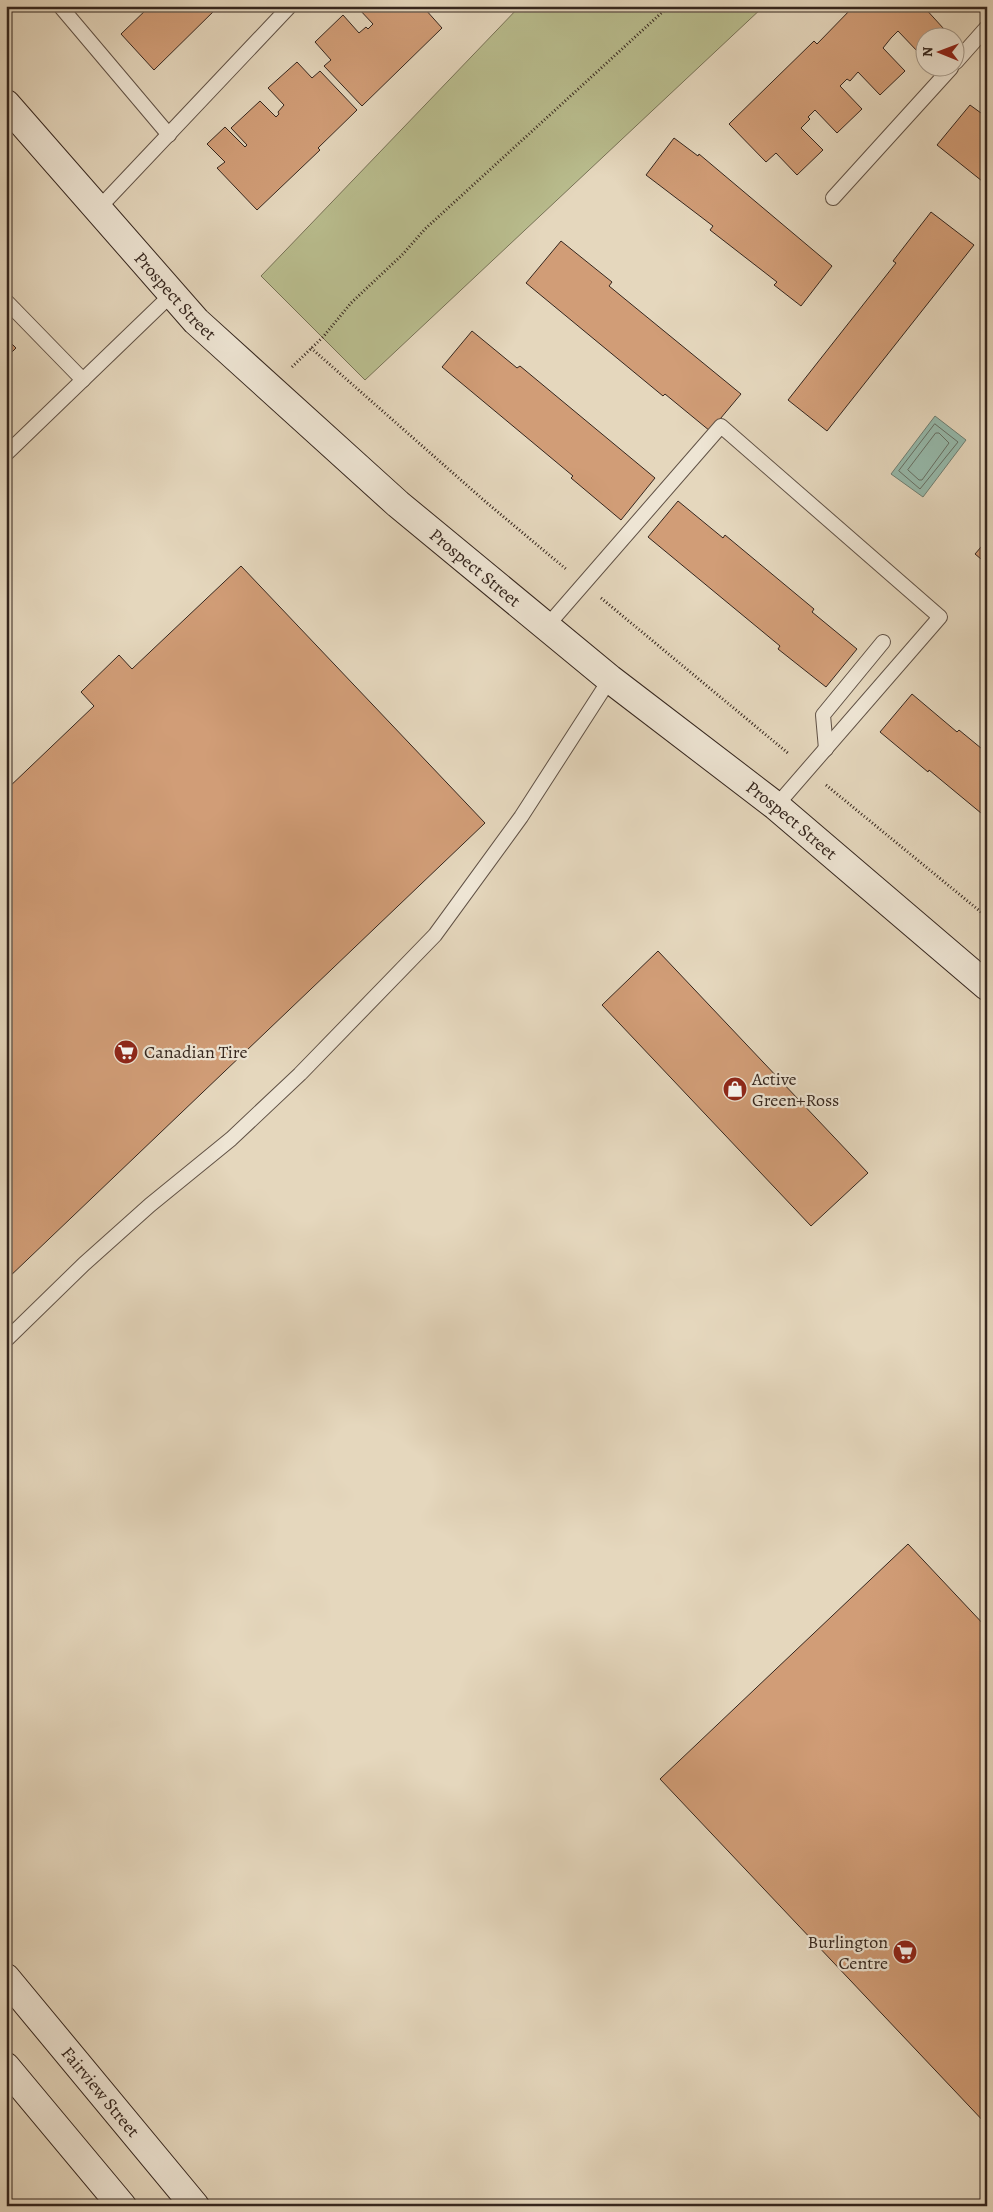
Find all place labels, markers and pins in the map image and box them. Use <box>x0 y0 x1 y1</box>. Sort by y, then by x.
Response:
supermarket icon: Canadian Tire <box>113 1039 139 1065</box>
place label: Canadian Tire <box>144 1040 248 1064</box>
place label: Active Green+Ross <box>751 1067 839 1112</box>
shop icon: Active Green+Ross <box>722 1076 748 1102</box>
place label: Burlington Centre <box>808 1930 888 1975</box>
supermarket icon: Burlington Centre <box>892 1939 918 1965</box>

